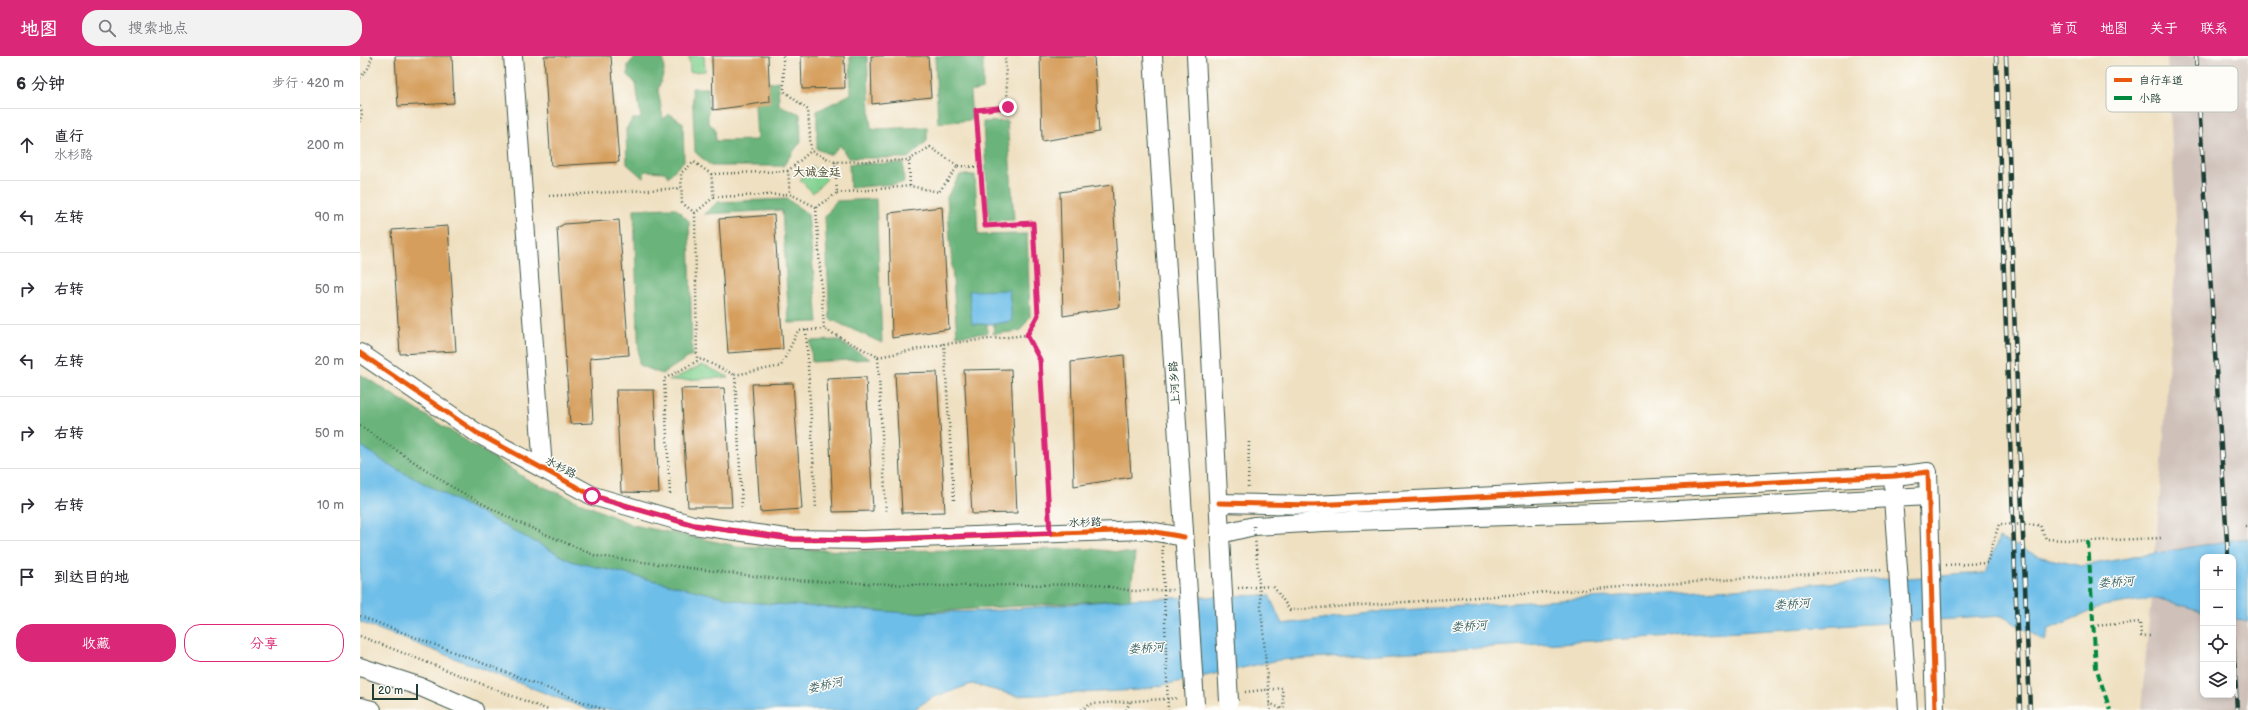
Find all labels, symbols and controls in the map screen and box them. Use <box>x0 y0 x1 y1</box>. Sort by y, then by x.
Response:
search box <box>82 10 362 46</box>
icon: search <box>96 17 118 39</box>
text: 地图 <box>20 18 58 41</box>
text: 搜索地点 <box>128 19 188 38</box>
text: 首页 <box>2050 20 2078 37</box>
text: 地图 <box>2100 20 2128 37</box>
text: 关于 <box>2150 20 2178 37</box>
text: 联系 <box>2200 20 2228 37</box>
legend <box>2106 66 2238 112</box>
text: 6 分钟 <box>16 74 65 94</box>
text: 自行车道 <box>2139 74 2183 87</box>
text: 步行 · 420 m <box>272 75 344 91</box>
text: 小路 <box>2139 92 2161 105</box>
route end <box>999 98 1017 116</box>
text: 直行 <box>54 127 84 146</box>
icon: ahead <box>16 134 38 156</box>
text: 200 m <box>307 137 344 153</box>
text: 水杉路 <box>54 147 93 163</box>
district label: 大诚金廷 <box>793 165 841 180</box>
icon: left <box>16 206 38 228</box>
text: 左转 <box>54 208 84 227</box>
text: 90 m <box>315 209 344 225</box>
icon: right <box>16 278 38 300</box>
text: 右转 <box>54 280 84 299</box>
text: 50 m <box>315 281 344 297</box>
icon: left <box>16 350 38 372</box>
text: 左转 <box>54 352 84 371</box>
text: 20 m <box>314 353 344 369</box>
street label: 上河乡路 <box>1166 361 1183 405</box>
icon: right <box>16 422 38 444</box>
text: 右转 <box>54 424 84 443</box>
text: 50 m <box>315 425 344 441</box>
street label: 水杉路 <box>543 454 578 481</box>
route start <box>583 487 601 505</box>
icon: right <box>16 494 38 516</box>
text: 右转 <box>54 496 84 515</box>
text: 10 m <box>317 497 344 513</box>
street label: 水杉路 <box>1068 515 1102 530</box>
map controls <box>2200 554 2236 698</box>
button: + <box>2200 554 2236 590</box>
icon: arrive <box>16 566 38 588</box>
text: 到达目的地 <box>54 568 129 587</box>
water label: 娄桥河 <box>2098 574 2137 591</box>
button: − <box>2200 590 2236 626</box>
water label: 娄桥河 <box>1774 596 1813 613</box>
water label: 娄桥河 <box>1451 618 1490 635</box>
button: 收藏 <box>16 624 176 662</box>
button: 分享 <box>184 624 344 662</box>
button: locate <box>2200 626 2236 662</box>
water label: 娄桥河 <box>1128 640 1167 657</box>
button: layers <box>2200 662 2236 698</box>
water label: 娄桥河 <box>806 674 846 697</box>
scale bar <box>372 682 418 701</box>
text: 20 m <box>378 684 403 697</box>

